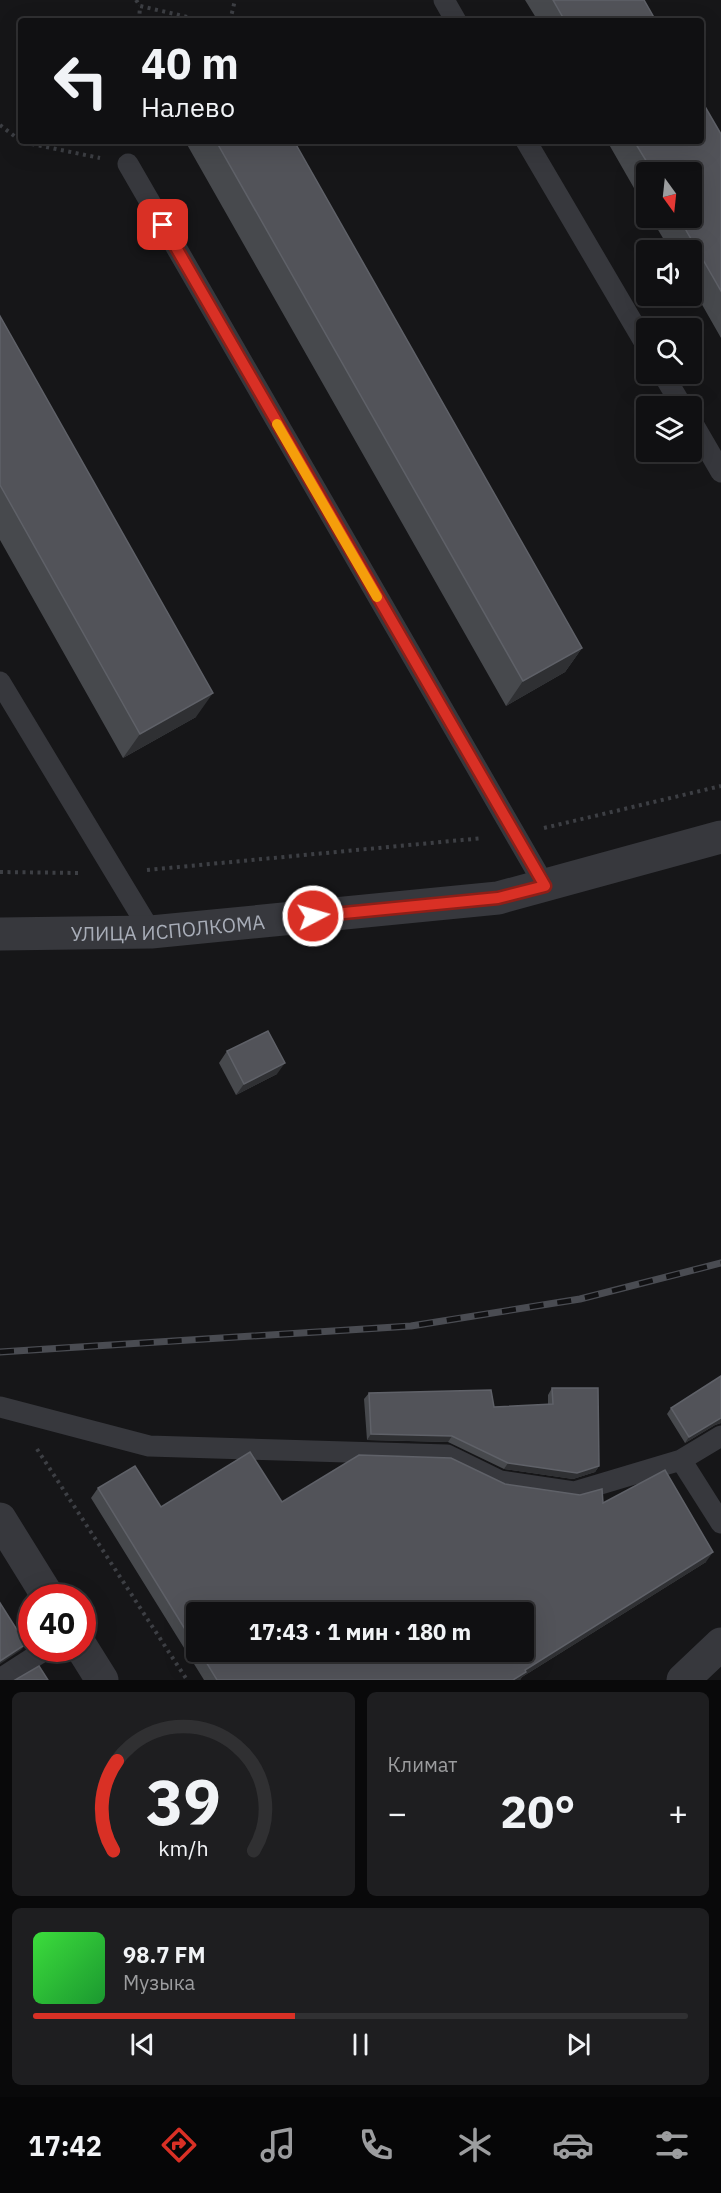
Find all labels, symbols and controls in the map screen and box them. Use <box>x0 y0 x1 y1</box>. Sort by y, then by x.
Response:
text: 40 m <box>141 36 239 91</box>
icon: left <box>42 42 120 120</box>
text: Налево <box>141 89 235 124</box>
north arrow <box>636 162 702 228</box>
map controls <box>636 162 702 462</box>
pin <box>137 199 188 250</box>
icon: arrive <box>146 208 179 241</box>
button: sound <box>636 240 702 306</box>
button: search <box>636 318 702 384</box>
button: layers <box>636 396 702 462</box>
position arrow <box>281 884 345 948</box>
street label: УЛИЦА ИСПОЛКОМА <box>70 907 266 947</box>
speed limit sign: 40 <box>18 1584 96 1662</box>
text: 17:43 · 1 мин · 180 m <box>249 1617 471 1646</box>
text: Климат <box>388 1751 458 1778</box>
text: 39 <box>146 1761 221 1842</box>
text: 20° <box>500 1782 575 1840</box>
text: − <box>388 1791 407 1834</box>
text: + <box>668 1791 688 1834</box>
text: km/h <box>158 1834 208 1862</box>
text: 98.7 FM <box>123 1940 206 1969</box>
text: Музыка <box>123 1969 195 1996</box>
icon: previous <box>126 2028 159 2061</box>
icon: pause <box>344 2028 377 2061</box>
icon: next <box>562 2028 595 2061</box>
icon: directions <box>158 2124 200 2166</box>
icon: music <box>257 2124 299 2166</box>
icon: phone <box>355 2124 397 2166</box>
icon: climate <box>454 2124 496 2166</box>
icon: car <box>552 2124 594 2166</box>
icon: filters <box>651 2124 693 2166</box>
text: 17:42 <box>28 2128 102 2163</box>

